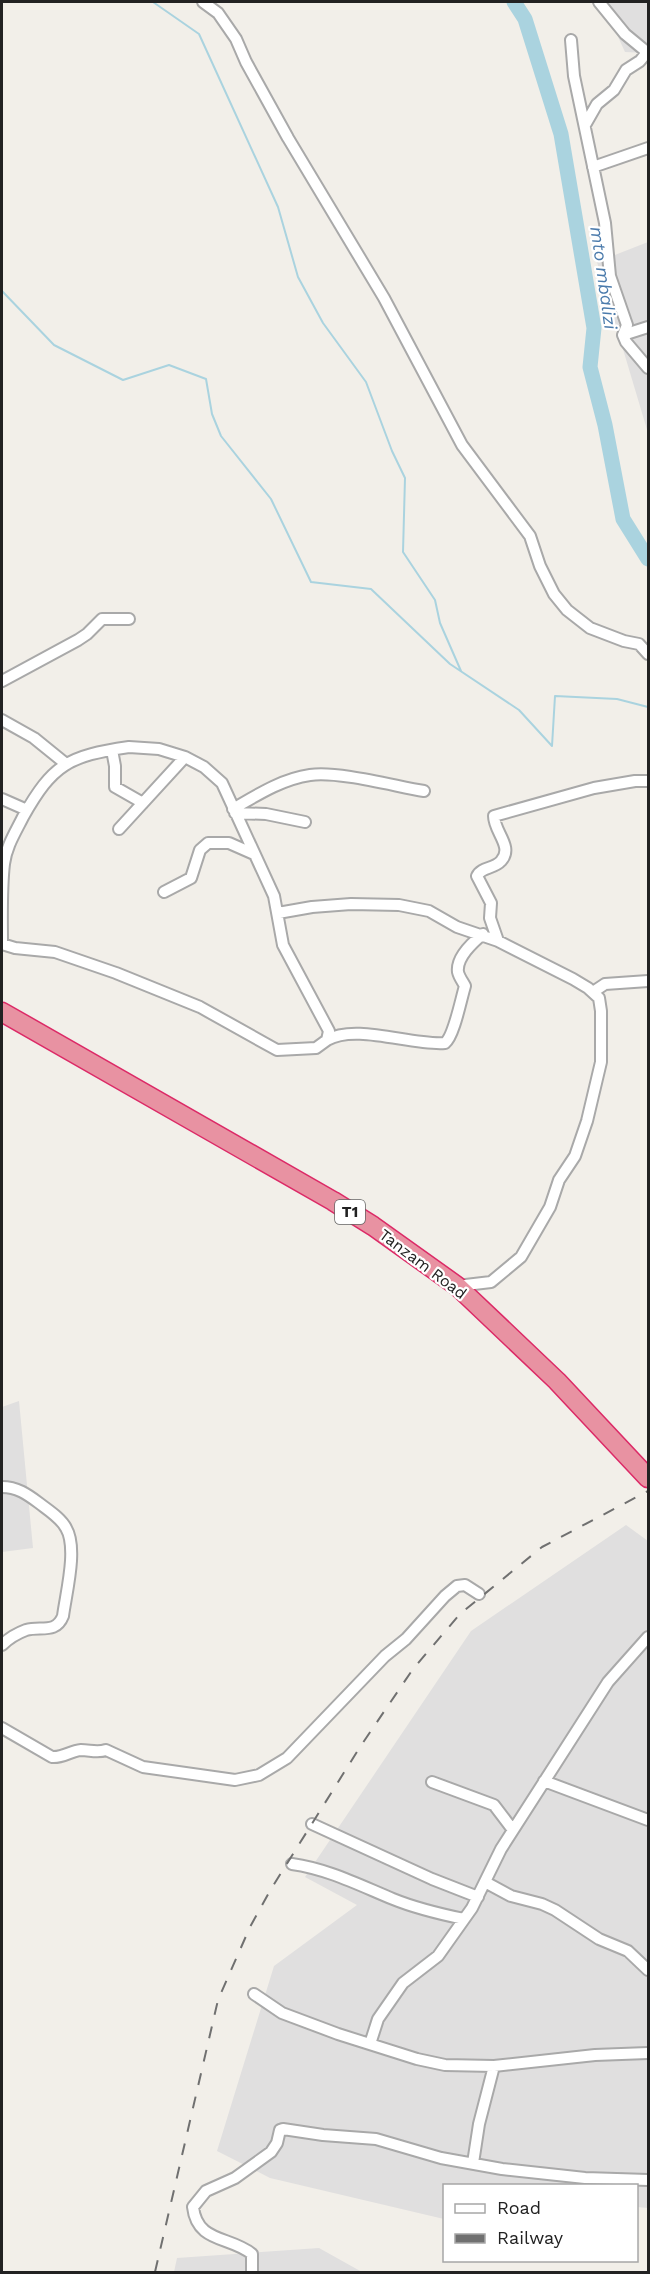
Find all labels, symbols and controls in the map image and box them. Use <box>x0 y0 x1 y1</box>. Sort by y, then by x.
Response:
water label: mto mbalizi <box>586 225 622 332</box>
road number: T1 <box>335 1200 365 1224</box>
street label: Tanzam Road <box>376 1225 470 1303</box>
legend <box>443 2184 638 2262</box>
text: Road <box>497 2197 541 2218</box>
text: Railway <box>497 2227 564 2248</box>

